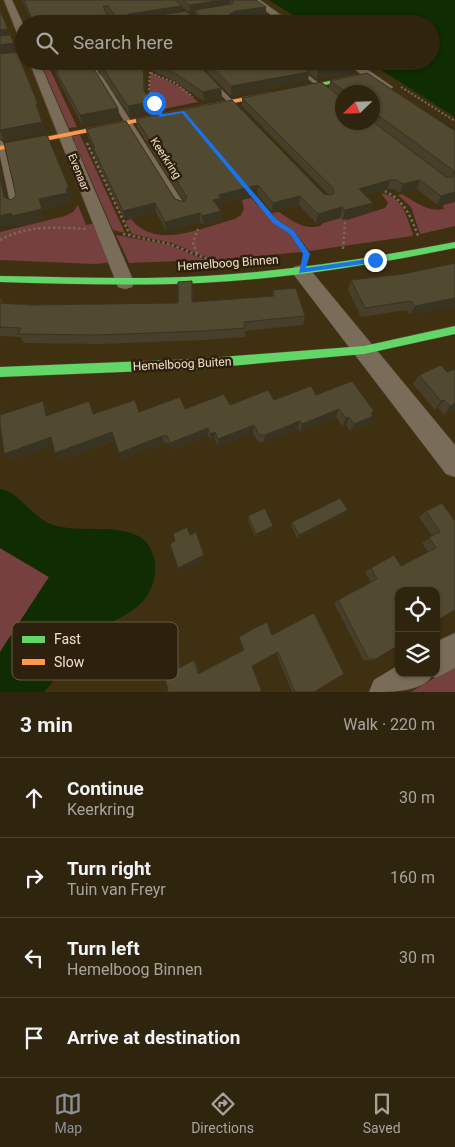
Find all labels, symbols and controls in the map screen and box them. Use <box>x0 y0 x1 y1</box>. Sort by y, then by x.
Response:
search box <box>15 15 440 70</box>
icon: search <box>33 29 61 57</box>
text: Search here <box>73 31 173 54</box>
north arrow <box>335 85 380 130</box>
route start <box>143 92 166 115</box>
street label: Keerkring <box>147 135 184 181</box>
street label: Evenaar <box>65 152 92 193</box>
route end <box>364 249 387 272</box>
street label: Hemelboog Binnen <box>177 252 279 274</box>
street label: Hemelboog Buiten <box>132 354 232 374</box>
map controls <box>395 587 440 677</box>
button: locate <box>395 587 440 632</box>
legend <box>12 622 178 680</box>
text: Fast <box>54 631 81 647</box>
button: layers <box>395 632 440 677</box>
text: Slow <box>54 654 85 670</box>
text: 3 min <box>20 713 73 737</box>
text: Walk · 220 m <box>343 715 435 734</box>
text: Continue <box>67 777 144 800</box>
icon: ahead <box>20 784 48 812</box>
text: 30 m <box>399 788 435 807</box>
text: Keerkring <box>67 800 134 819</box>
text: Turn right <box>67 857 151 880</box>
icon: right <box>20 864 48 892</box>
text: 160 m <box>390 868 435 887</box>
text: Tuin van Freyr <box>67 880 166 899</box>
text: Turn left <box>67 937 140 960</box>
icon: left <box>20 944 48 972</box>
text: 30 m <box>399 948 435 967</box>
text: Hemelboog Binnen <box>67 960 202 979</box>
icon: arrive <box>20 1024 48 1052</box>
text: Arrive at destination <box>67 1026 240 1049</box>
tab: Map <box>54 1090 82 1136</box>
tab: Directions <box>191 1090 254 1136</box>
tab: Saved <box>363 1090 401 1136</box>

